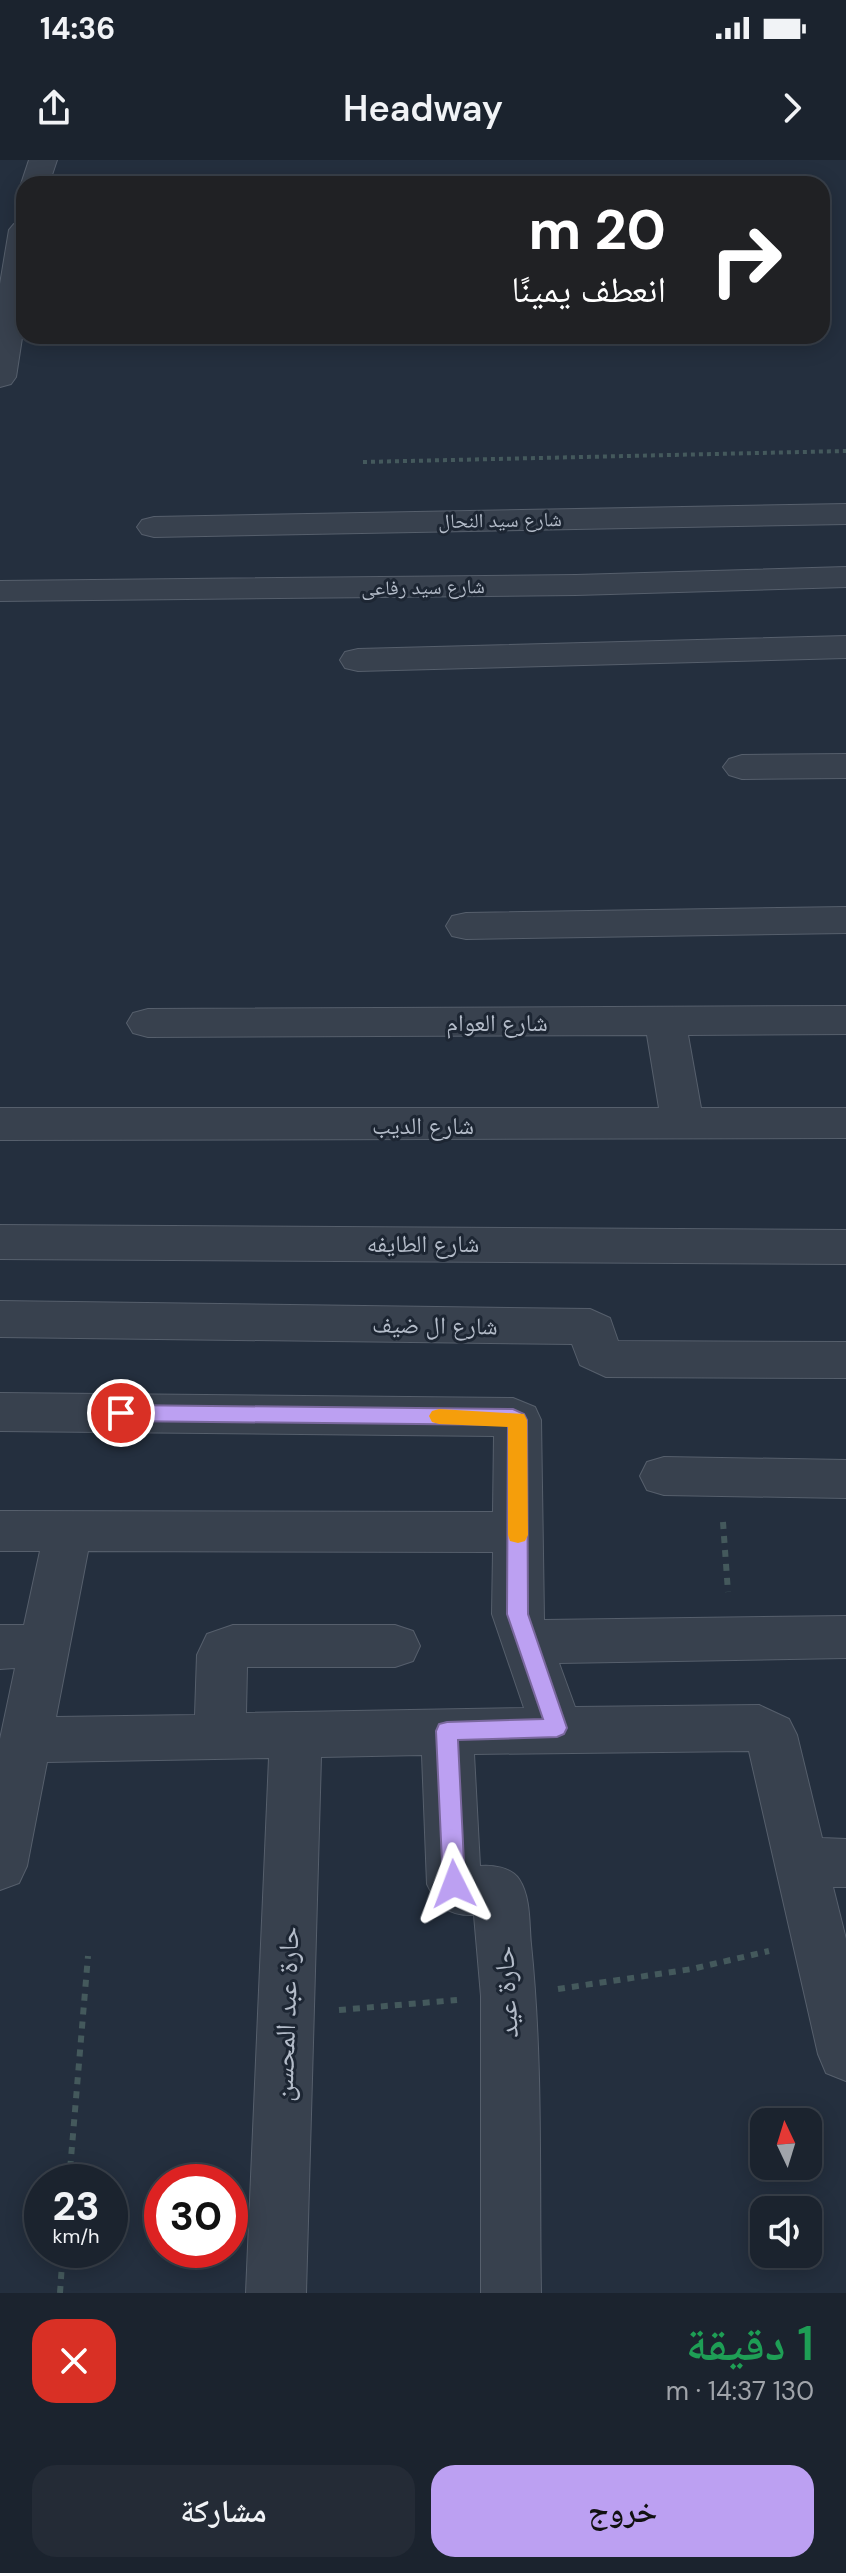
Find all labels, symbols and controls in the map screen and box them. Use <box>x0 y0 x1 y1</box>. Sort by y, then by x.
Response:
text: 14:36 <box>40 9 115 48</box>
text: Headway <box>343 85 503 132</box>
icon: share <box>32 86 76 130</box>
icon: forward <box>770 86 814 130</box>
text: 20 m <box>529 193 666 266</box>
icon: right <box>694 208 798 312</box>
text: انعطف يمينًا <box>511 266 666 313</box>
street label: شارع سيد النحال <box>438 506 562 534</box>
street label: شارع سيد رفاعى <box>361 573 485 601</box>
street label: شارع العوام <box>446 1007 548 1039</box>
street label: شارع الديب <box>372 1110 474 1141</box>
street label: شارع الطايفه <box>367 1228 479 1259</box>
street label: شارع ال ضيف <box>372 1308 498 1342</box>
pin <box>87 1379 155 1447</box>
icon: arrive <box>99 1391 143 1435</box>
position arrow <box>412 1842 496 1926</box>
street label: حارة عبد المحسن <box>264 1926 308 2102</box>
street label: حارة عيد <box>485 1945 527 2039</box>
north arrow <box>750 2108 822 2180</box>
map controls <box>750 2108 822 2268</box>
speed limit sign: 30 <box>144 2164 248 2268</box>
text: 23 <box>52 2180 100 2232</box>
button: sound <box>750 2196 822 2268</box>
text: km/h <box>52 2223 100 2249</box>
text: 1 دقيقة <box>686 2312 814 2375</box>
button: close <box>32 2319 116 2403</box>
text: 130 m · 14:37 <box>666 2374 814 2408</box>
button: مشاركة <box>32 2465 415 2557</box>
button: خروج <box>431 2465 814 2557</box>

